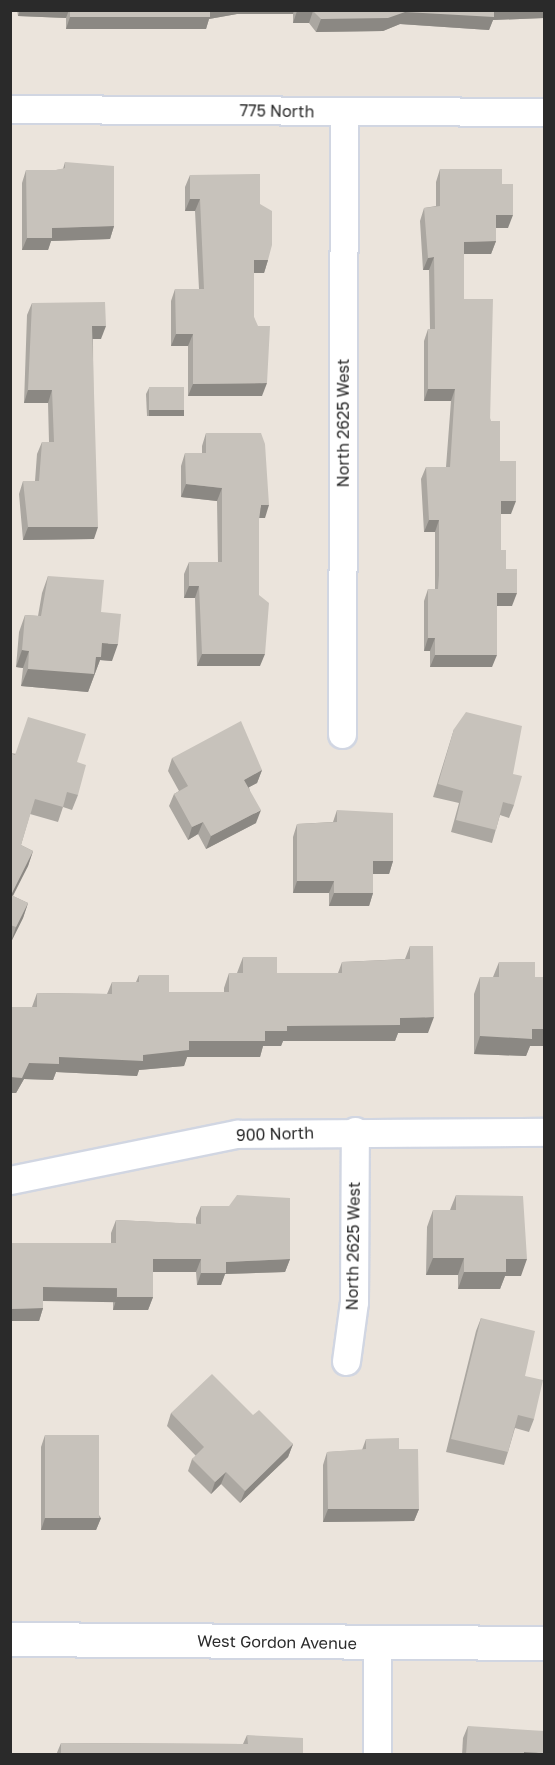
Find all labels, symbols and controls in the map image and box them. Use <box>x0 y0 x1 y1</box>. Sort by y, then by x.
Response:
street label: 775 North <box>239 101 315 121</box>
street label: North 2625 West <box>333 359 353 487</box>
street label: 900 North <box>236 1123 314 1145</box>
street label: North 2625 West <box>342 1181 364 1311</box>
street label: West Gordon Avenue <box>197 1631 357 1653</box>

